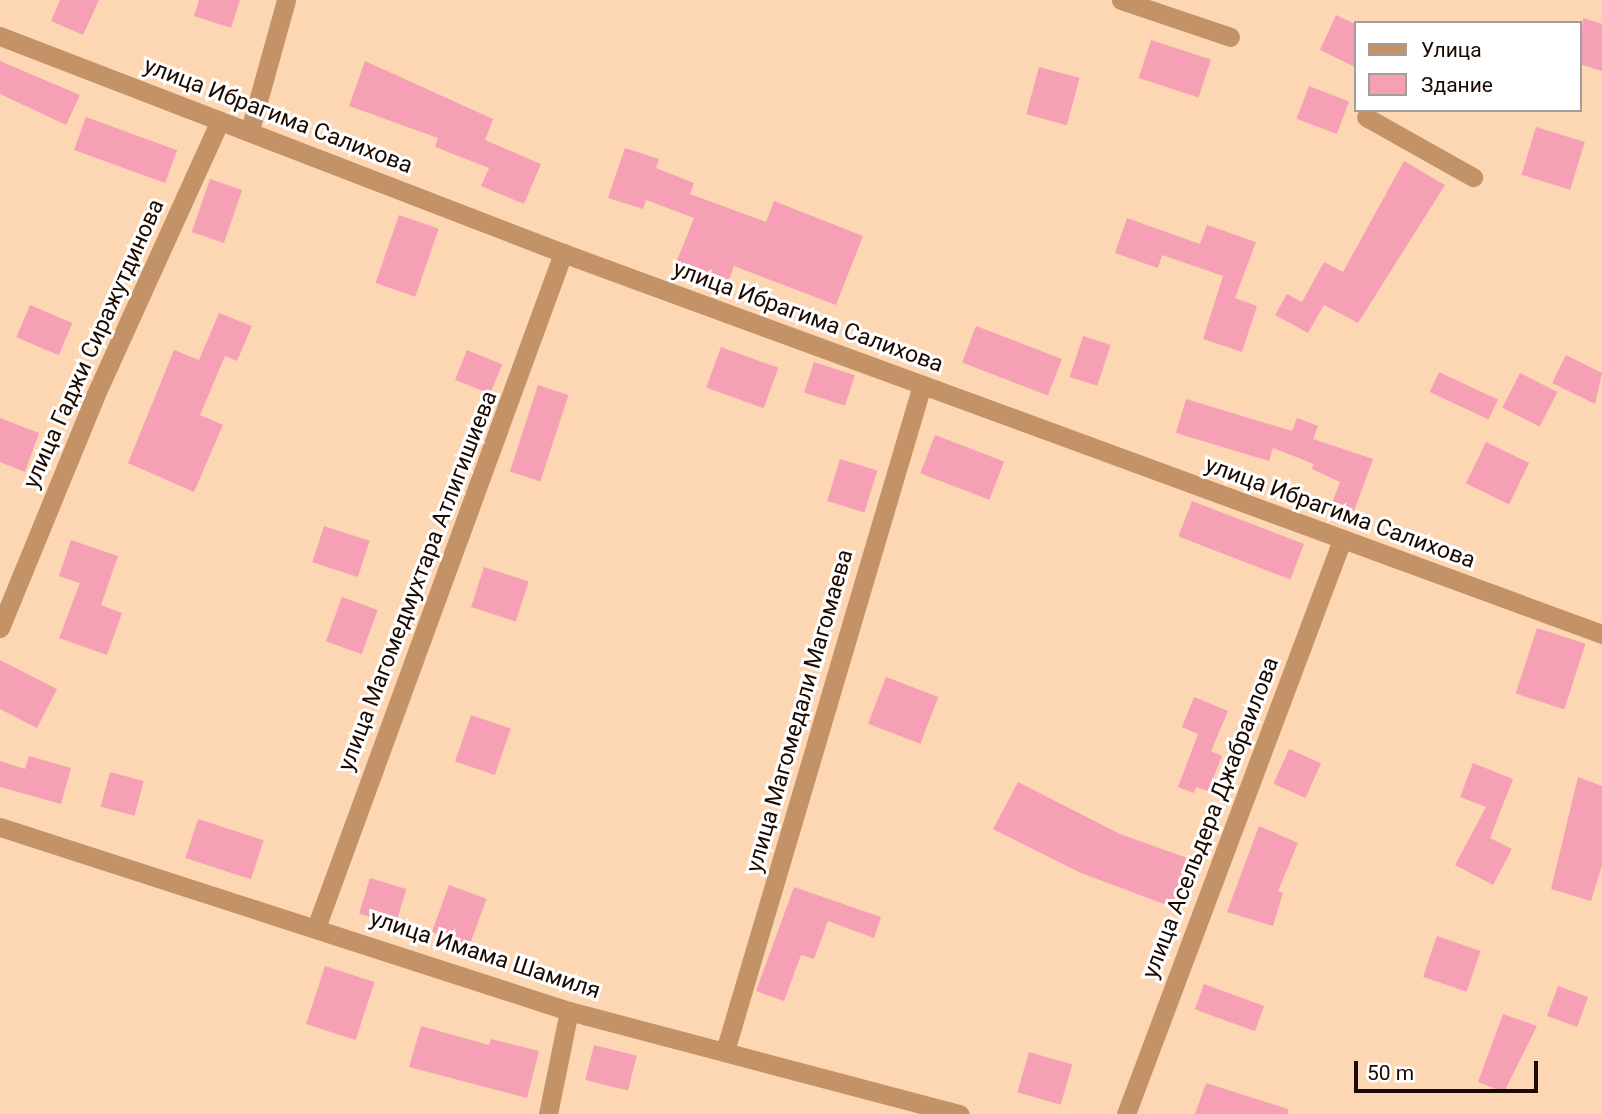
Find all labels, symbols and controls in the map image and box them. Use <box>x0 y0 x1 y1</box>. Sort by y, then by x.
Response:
legend <box>1354 21 1581 112</box>
text: Улица <box>1421 38 1482 62</box>
street label: улица Ибрагима Салихова <box>140 52 416 180</box>
text: Здание <box>1421 73 1493 97</box>
street label: улица Гаджи Сиражутдинова <box>18 195 170 493</box>
street label: улица Ибрагима Салихова <box>669 255 947 379</box>
street label: улица Магомедмухтара Атлигишиева <box>333 387 503 775</box>
street label: улица Ибрагима Салихова <box>1201 451 1479 575</box>
street label: улица Магомедали Магомаева <box>741 546 859 876</box>
street label: улица Асельдера Джабраилова <box>1137 654 1285 982</box>
street label: улица Имама Шамиля <box>366 905 604 1005</box>
scale bar <box>1357 1048 1541 1092</box>
text: 50 m <box>1367 1061 1414 1085</box>

